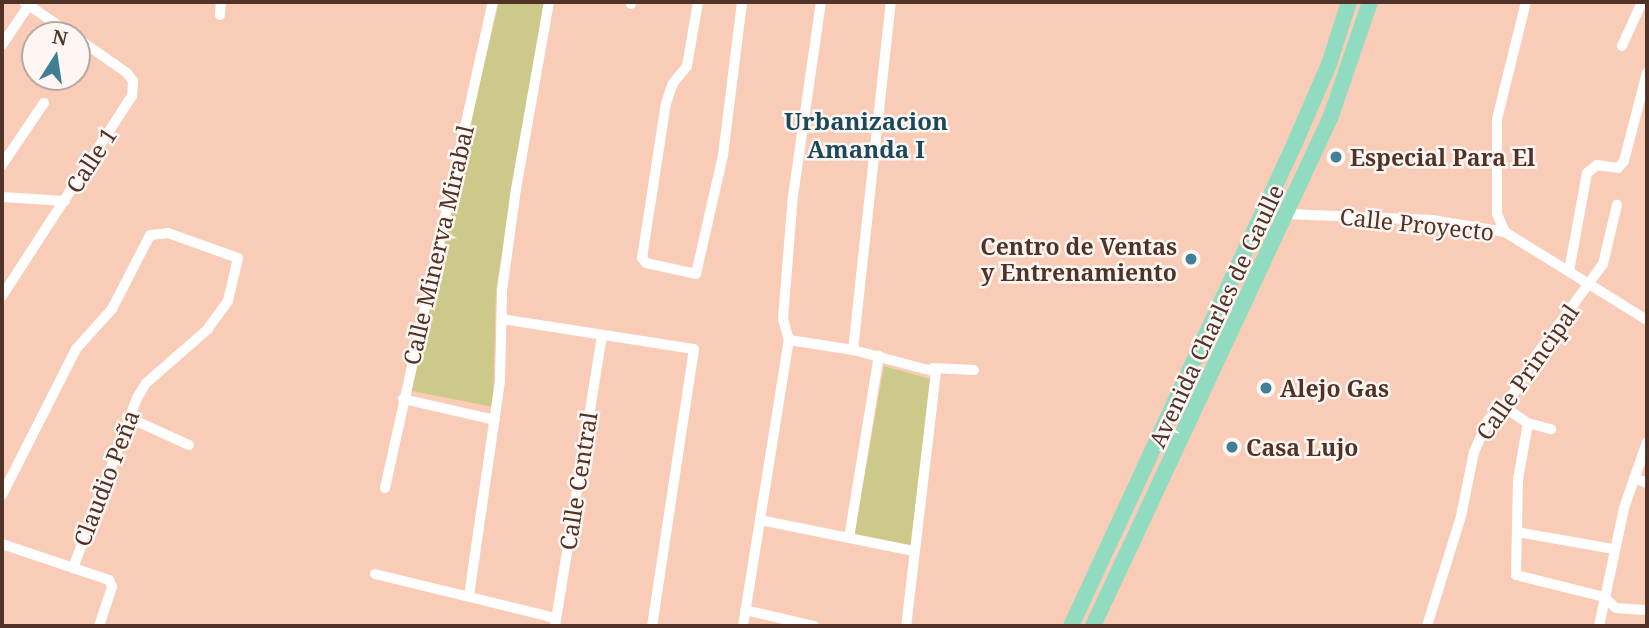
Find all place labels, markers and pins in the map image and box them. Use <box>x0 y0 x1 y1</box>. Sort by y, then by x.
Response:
place label: Especial Para El <box>1350 143 1535 171</box>
marker: Especial Para El <box>1328 149 1344 165</box>
place label: Centro de Ventas y Entrenamiento <box>980 232 1177 286</box>
marker: Centro de Ventas y Entrenamiento <box>1183 251 1199 267</box>
place label: Alejo Gas <box>1280 374 1389 402</box>
marker: Alejo Gas <box>1258 380 1274 396</box>
place label: Casa Lujo <box>1246 433 1358 461</box>
marker: Casa Lujo <box>1224 439 1240 455</box>

